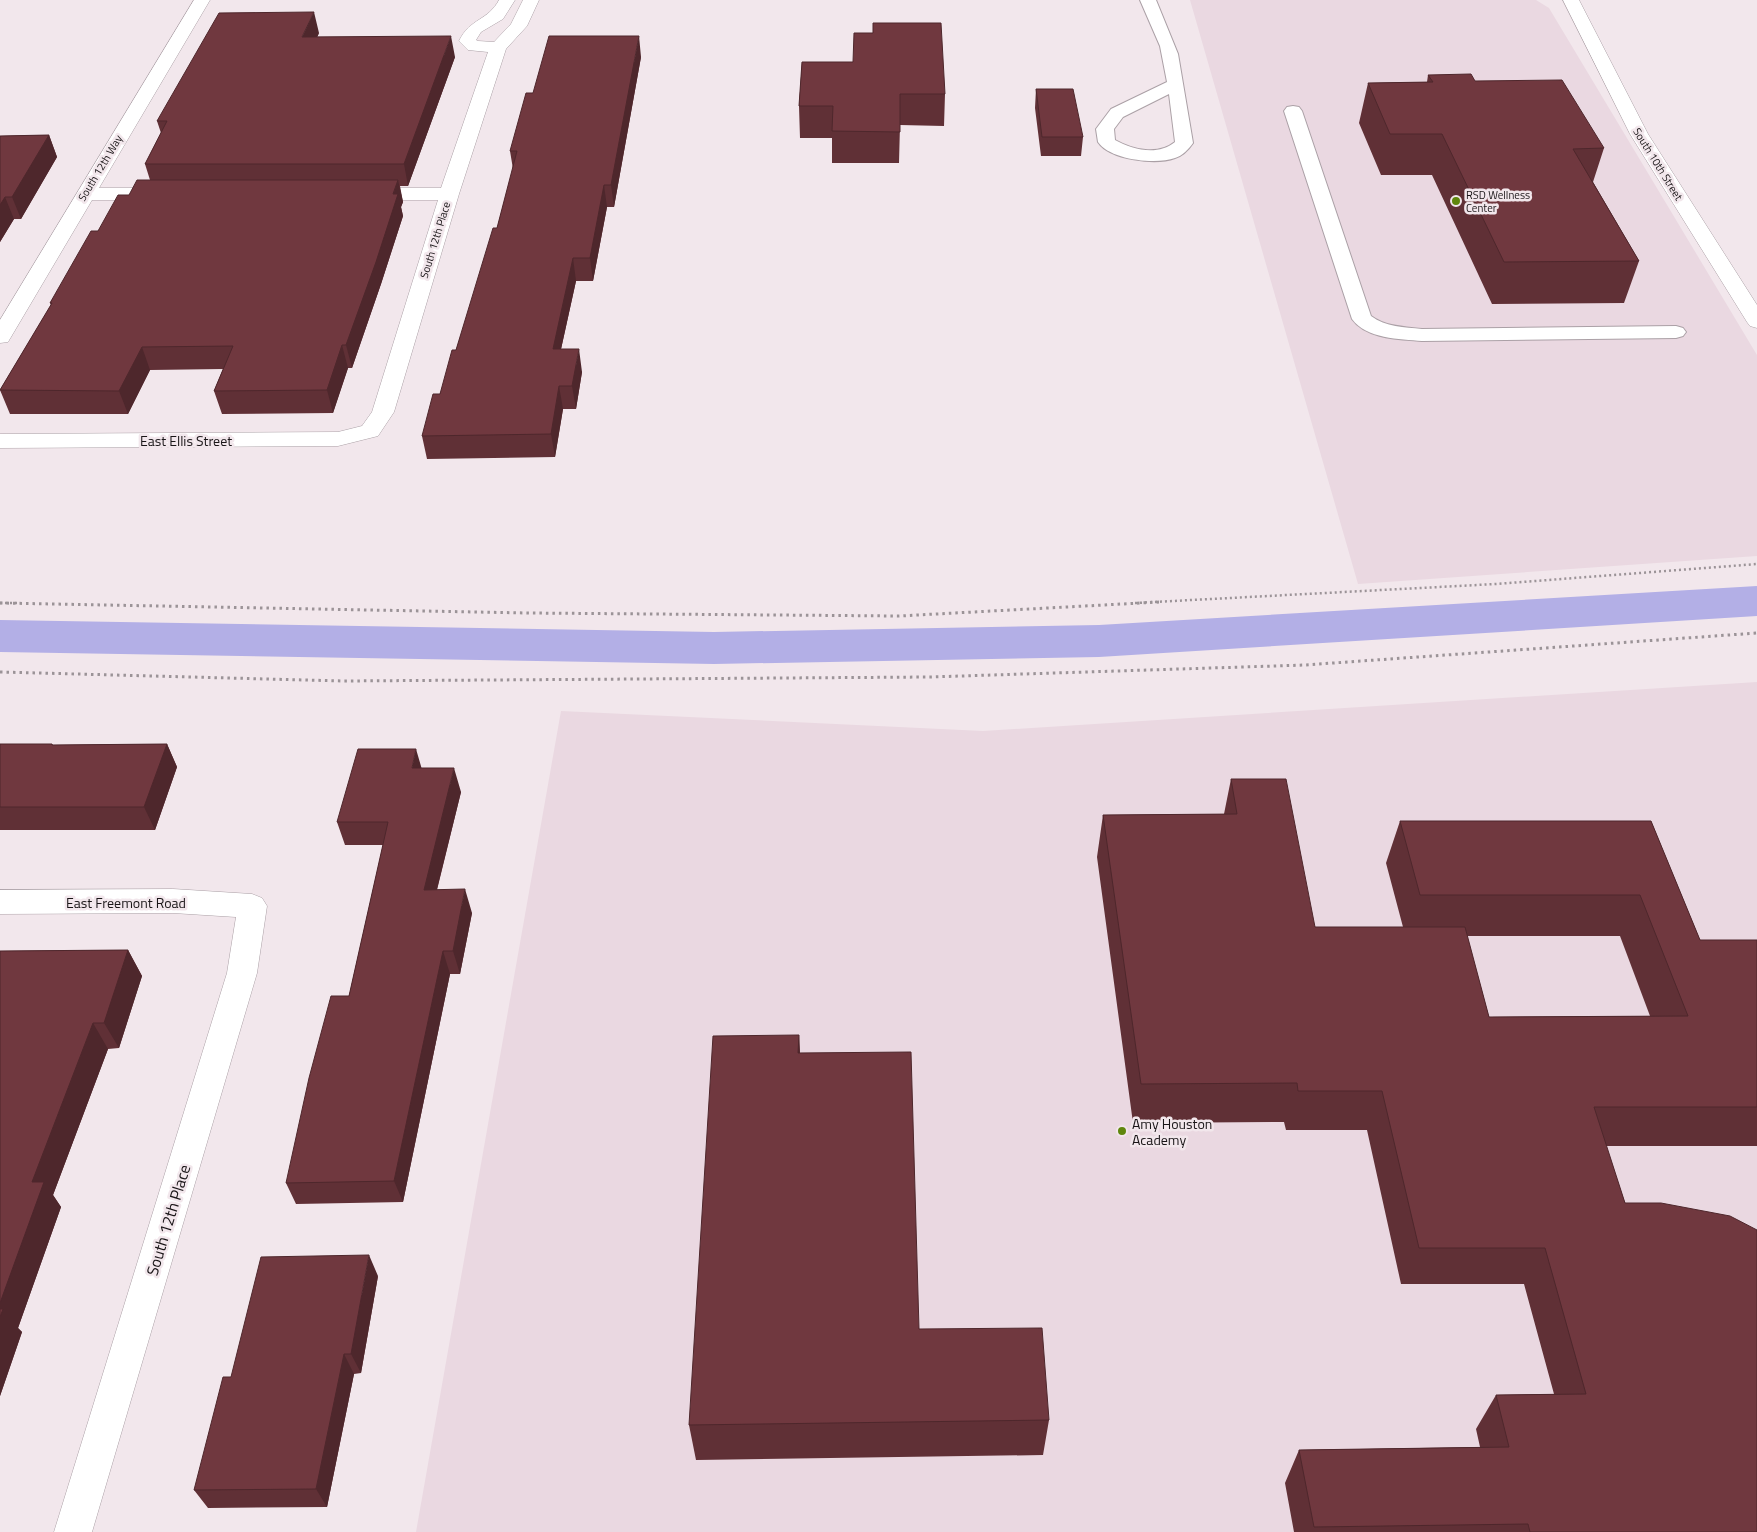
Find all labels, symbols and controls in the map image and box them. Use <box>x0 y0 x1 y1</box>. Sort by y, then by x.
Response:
street label: South 10th Street <box>1629 125 1687 203</box>
street label: South 12th Way <box>74 131 126 204</box>
place label: RSD Wellness Center <box>1466 187 1530 216</box>
marker: RSD Wellness Center <box>1450 195 1462 207</box>
street label: South 12th Place <box>416 199 454 280</box>
street label: East Ellis Street <box>140 430 232 451</box>
street label: East Freemont Road <box>66 892 186 913</box>
place label: Amy Houston Academy <box>1132 1113 1212 1150</box>
marker: Amy Houston Academy <box>1116 1125 1128 1137</box>
street label: South 12th Place <box>140 1161 196 1279</box>

